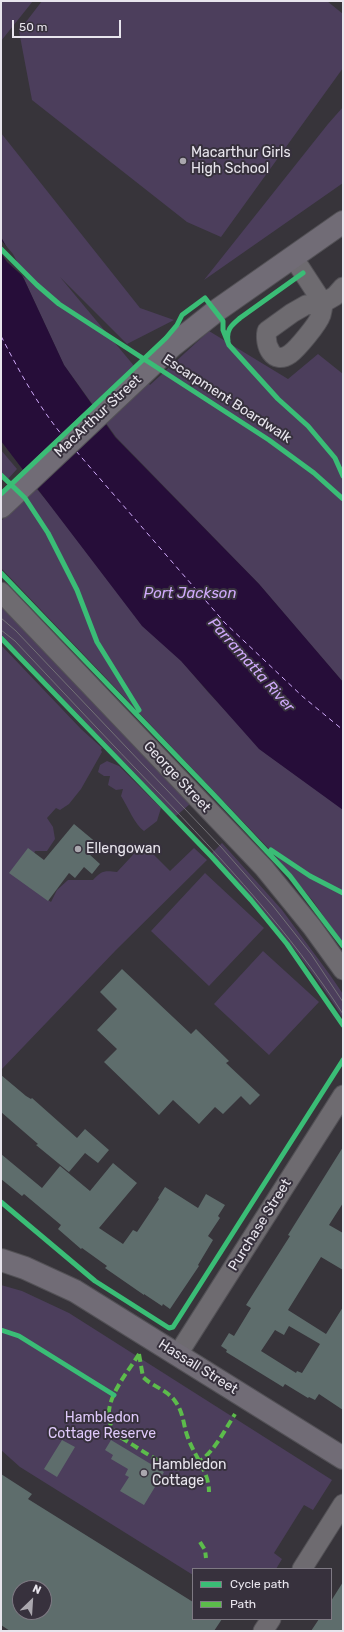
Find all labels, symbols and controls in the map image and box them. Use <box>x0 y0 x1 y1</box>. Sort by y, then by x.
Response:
scale bar <box>14 12 123 38</box>
text: 50 m <box>19 20 47 34</box>
place label: Macarthur Girls High School <box>191 145 291 178</box>
marker: Macarthur Girls High School <box>178 156 188 166</box>
street label: Escarpment Boardwalk <box>159 351 295 447</box>
street label: MacArthur Street <box>51 371 145 461</box>
water label: Port Jackson <box>144 585 236 603</box>
water label: Parramatta River <box>204 614 298 716</box>
street label: George Street <box>140 738 214 816</box>
place label: Ellengowan <box>86 841 161 857</box>
marker: Ellengowan <box>73 844 83 854</box>
street label: Purchase Street <box>225 1176 295 1274</box>
street label: Hassall Street <box>155 1336 241 1398</box>
park label: Hambledon Cottage Reserve <box>48 1410 156 1442</box>
place label: Hambledon Cottage <box>152 1457 227 1490</box>
marker: Hambledon Cottage <box>139 1468 149 1478</box>
legend <box>192 1568 332 1620</box>
text: Cycle path <box>230 1577 289 1591</box>
north arrow <box>12 1580 52 1620</box>
text: N <box>31 1582 43 1597</box>
text: Path <box>230 1597 256 1611</box>

